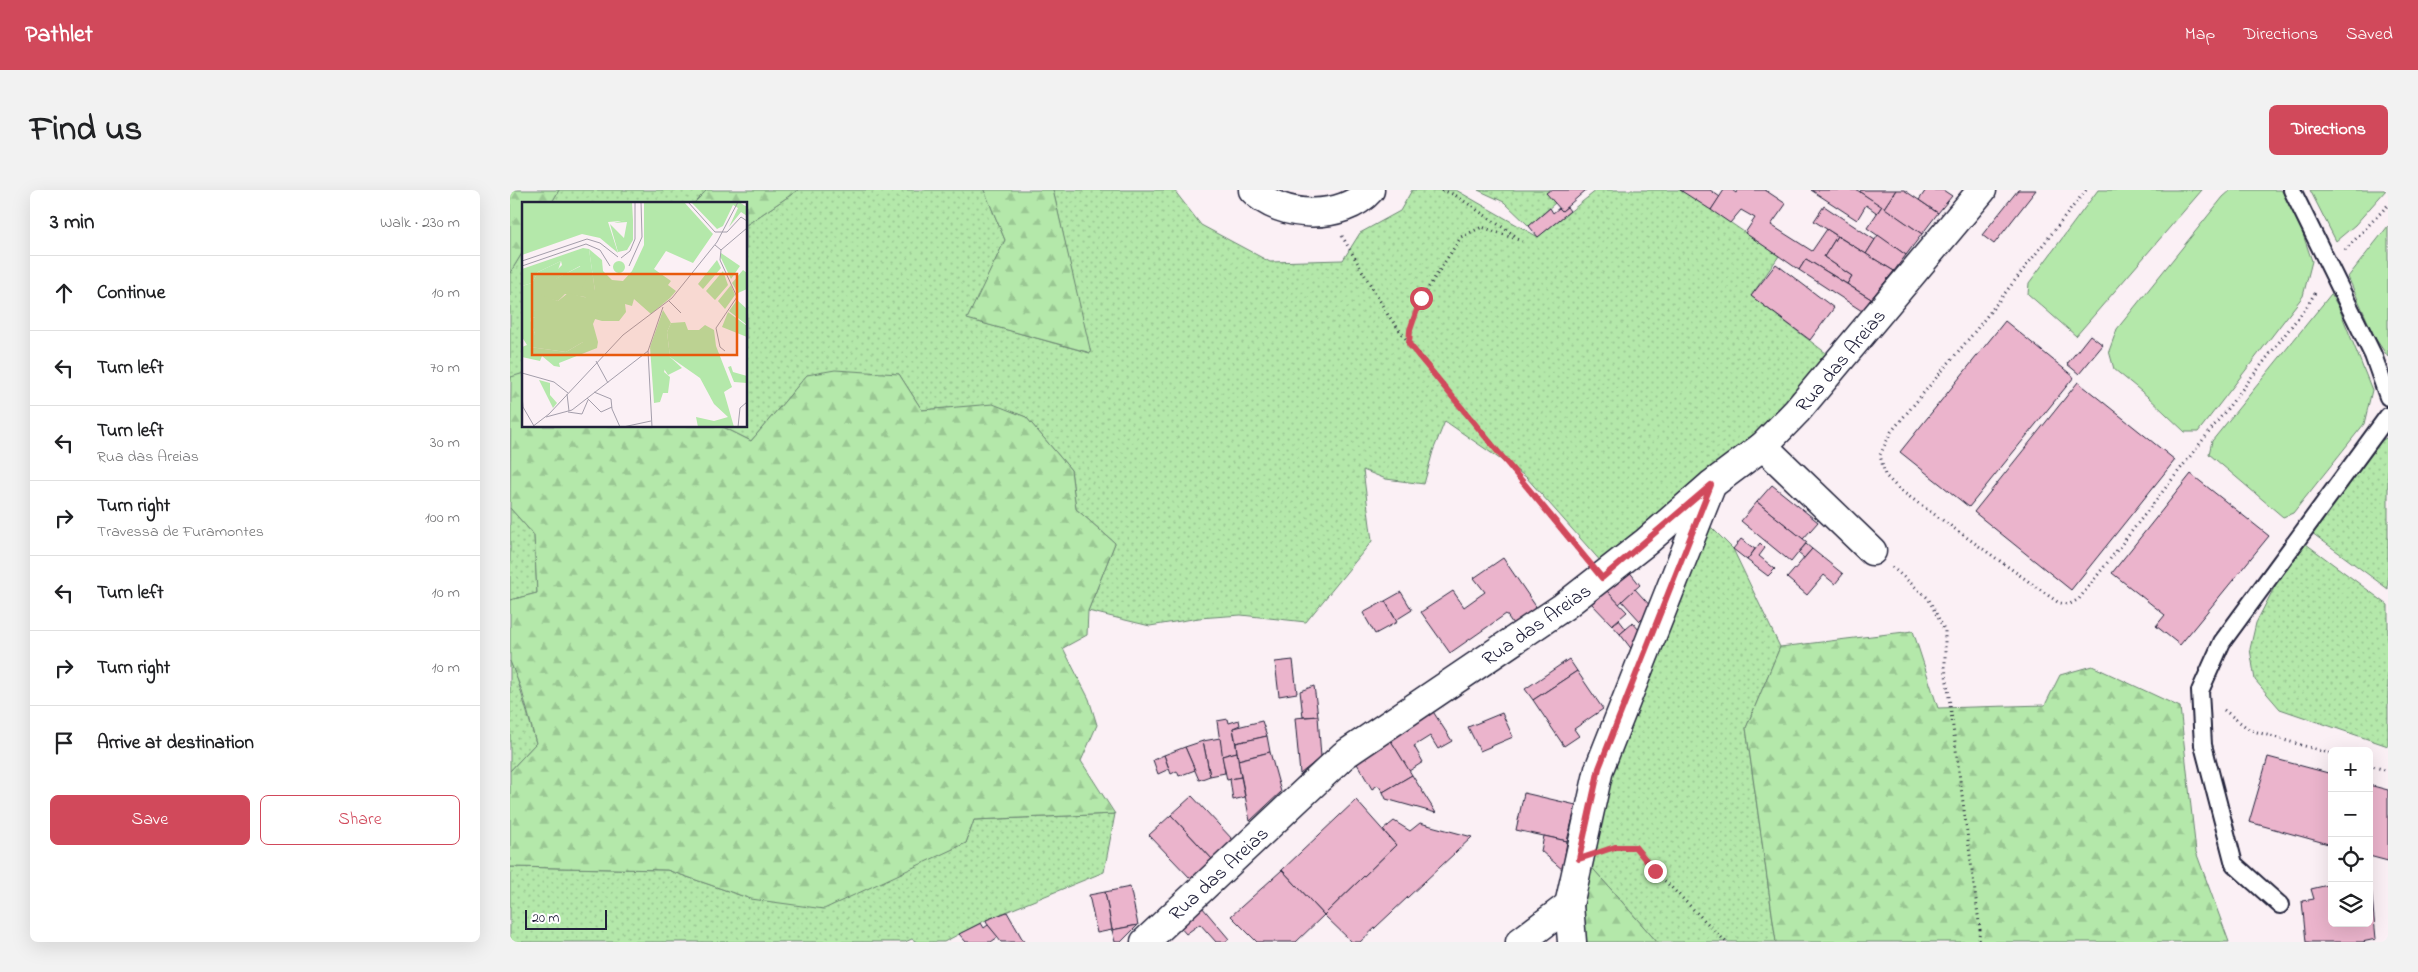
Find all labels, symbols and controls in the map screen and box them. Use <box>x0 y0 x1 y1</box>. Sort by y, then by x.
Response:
text: Pathlet <box>25 18 93 53</box>
text: Map <box>2185 22 2215 48</box>
text: Directions <box>2243 22 2318 48</box>
text: Saved <box>2346 22 2393 48</box>
text: Find us <box>30 105 142 156</box>
button: Directions <box>2269 105 2388 155</box>
inset map <box>522 202 748 428</box>
text: 3 min <box>50 208 94 238</box>
text: Walk · 230 m <box>380 211 460 235</box>
icon: ahead <box>50 279 78 307</box>
text: Continue <box>97 280 165 307</box>
text: 10 m <box>432 281 460 305</box>
route start <box>1410 287 1433 310</box>
street label: Rua das Areias <box>1790 303 1894 420</box>
icon: left <box>50 354 78 382</box>
text: Turn left <box>97 355 164 382</box>
text: 70 m <box>430 356 460 380</box>
text: Turn left <box>97 418 164 445</box>
icon: left <box>50 429 78 457</box>
text: 30 m <box>430 431 460 455</box>
text: Rua das Areias <box>97 445 199 469</box>
text: Turn right <box>97 493 170 520</box>
icon: right <box>50 504 78 532</box>
text: 100 m <box>425 506 460 530</box>
text: Travessa de Furamontes <box>97 520 264 544</box>
street label: Rua das Areias <box>1477 578 1598 675</box>
icon: left <box>50 579 78 607</box>
text: Turn left <box>97 580 164 607</box>
text: 10 m <box>432 581 460 605</box>
icon: right <box>50 654 78 682</box>
text: Turn right <box>97 655 170 682</box>
text: 10 m <box>432 656 460 680</box>
icon: arrive <box>50 729 78 757</box>
text: Arrive at destination <box>97 730 254 757</box>
map controls <box>2328 747 2373 927</box>
button: + <box>2328 747 2373 792</box>
button: − <box>2328 792 2373 837</box>
button: Save <box>50 795 250 845</box>
button: Share <box>260 795 460 845</box>
street label: Rua das Areias <box>1163 821 1276 929</box>
button: locate <box>2328 837 2373 882</box>
route end <box>1644 860 1667 883</box>
button: layers <box>2328 882 2373 927</box>
scale bar <box>525 907 608 930</box>
text: 20 m <box>532 908 559 929</box>

